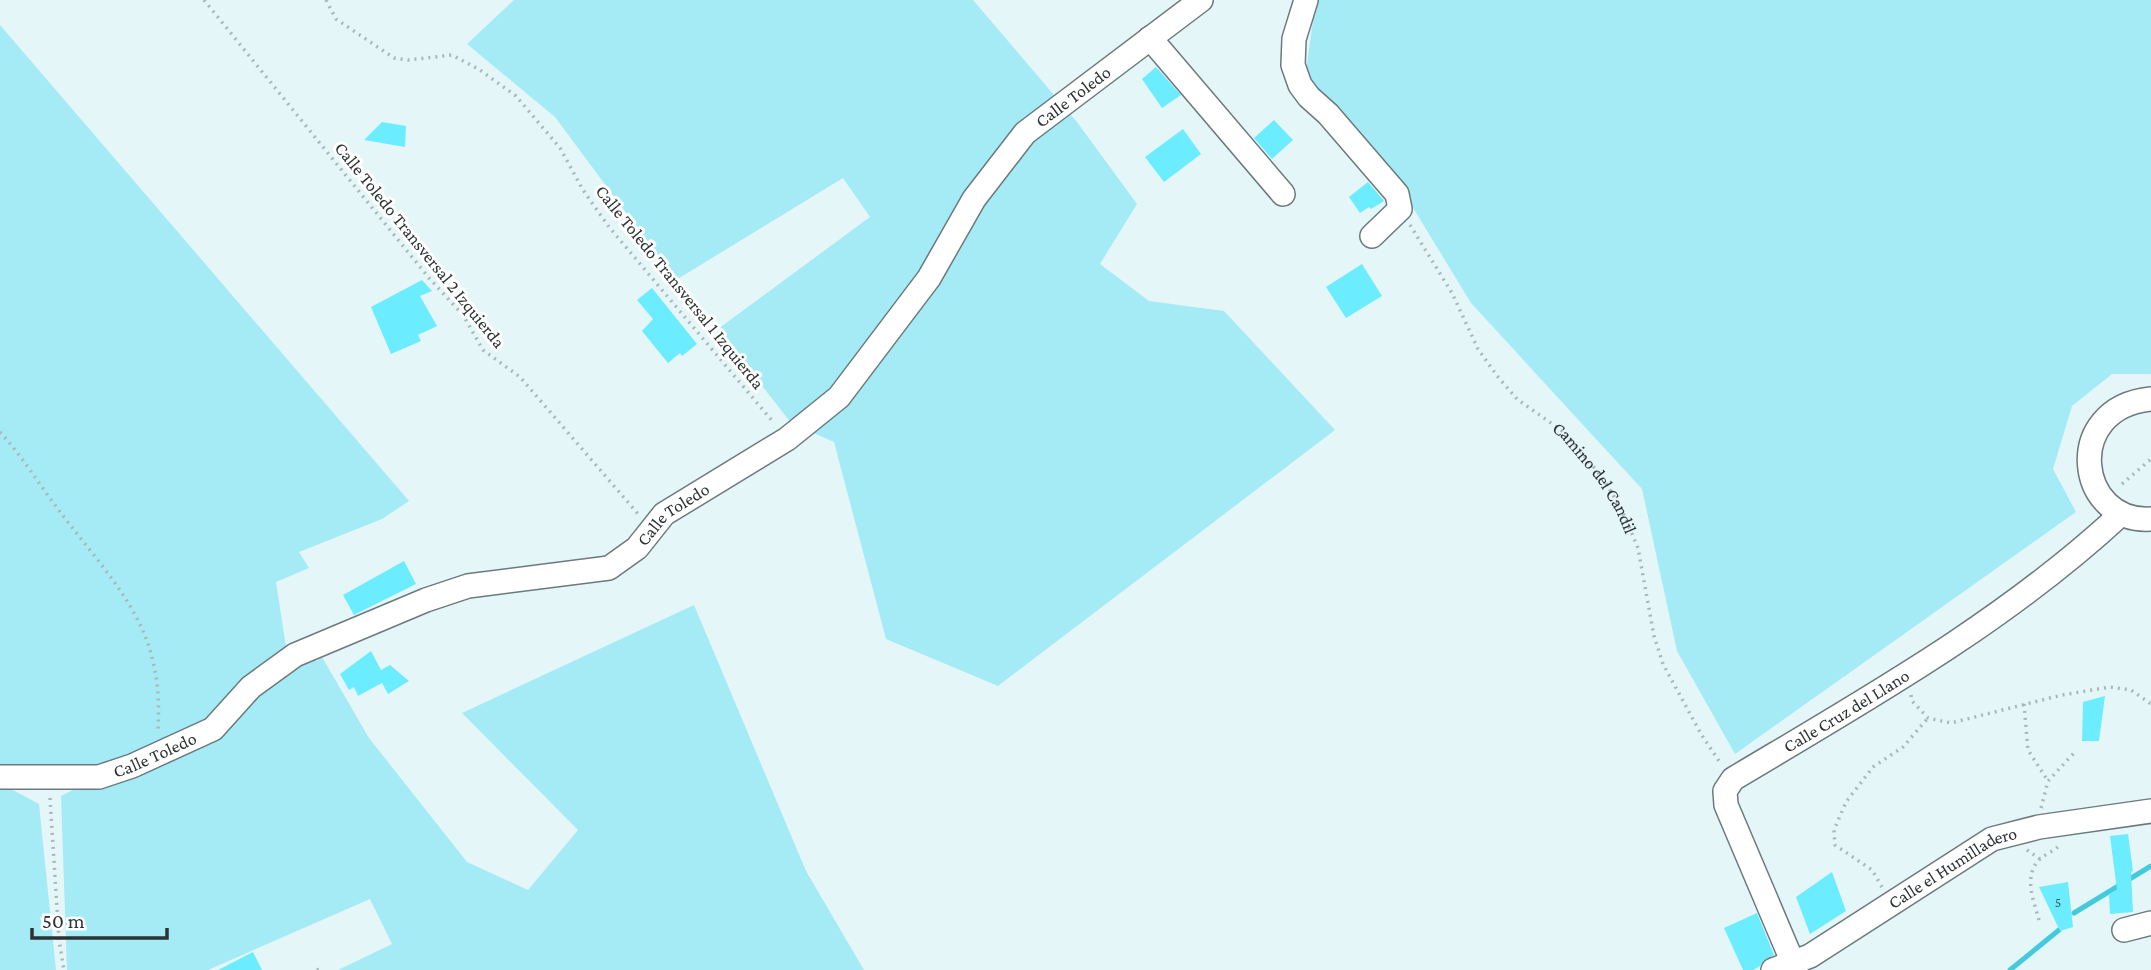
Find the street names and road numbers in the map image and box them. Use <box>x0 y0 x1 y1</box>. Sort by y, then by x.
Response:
street label: Calle Toledo <box>1032 62 1115 131</box>
street label: Calle Toledo Transversal 2 Izquierda <box>331 138 509 352</box>
street label: Calle Toledo Transversal 1 Izquierda <box>592 181 768 393</box>
street label: Camino del Candil <box>1549 418 1641 537</box>
street label: Calle Toledo <box>633 479 713 550</box>
street label: Calle Cruz del Llano <box>1780 665 1913 757</box>
street label: Calle Toledo <box>111 728 200 782</box>
street label: Calle el Humilladero <box>1885 823 2019 913</box>

